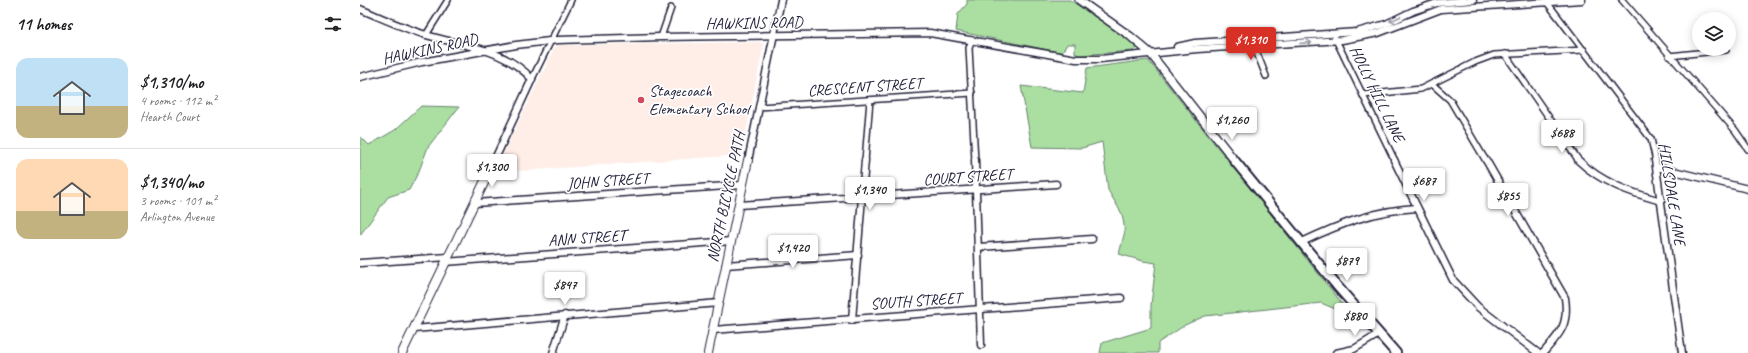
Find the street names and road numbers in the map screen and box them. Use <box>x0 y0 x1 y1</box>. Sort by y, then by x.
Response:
street label: HAWKINS ROAD <box>705 12 804 34</box>
street label: HAWKINS ROAD <box>381 29 481 69</box>
street label: HOLLY HILL LANE <box>1345 43 1410 148</box>
street label: CRESCENT STREET <box>807 73 927 101</box>
street label: NORTH BICYCLE PATH <box>702 127 750 264</box>
street label: HILLSDALE LANE <box>1654 141 1690 249</box>
street label: COURT STREET <box>923 164 1017 190</box>
street label: JOHN STREET <box>566 168 653 194</box>
street label: ANN STREET <box>547 225 631 251</box>
street label: SOUTH STREET <box>870 288 966 314</box>

